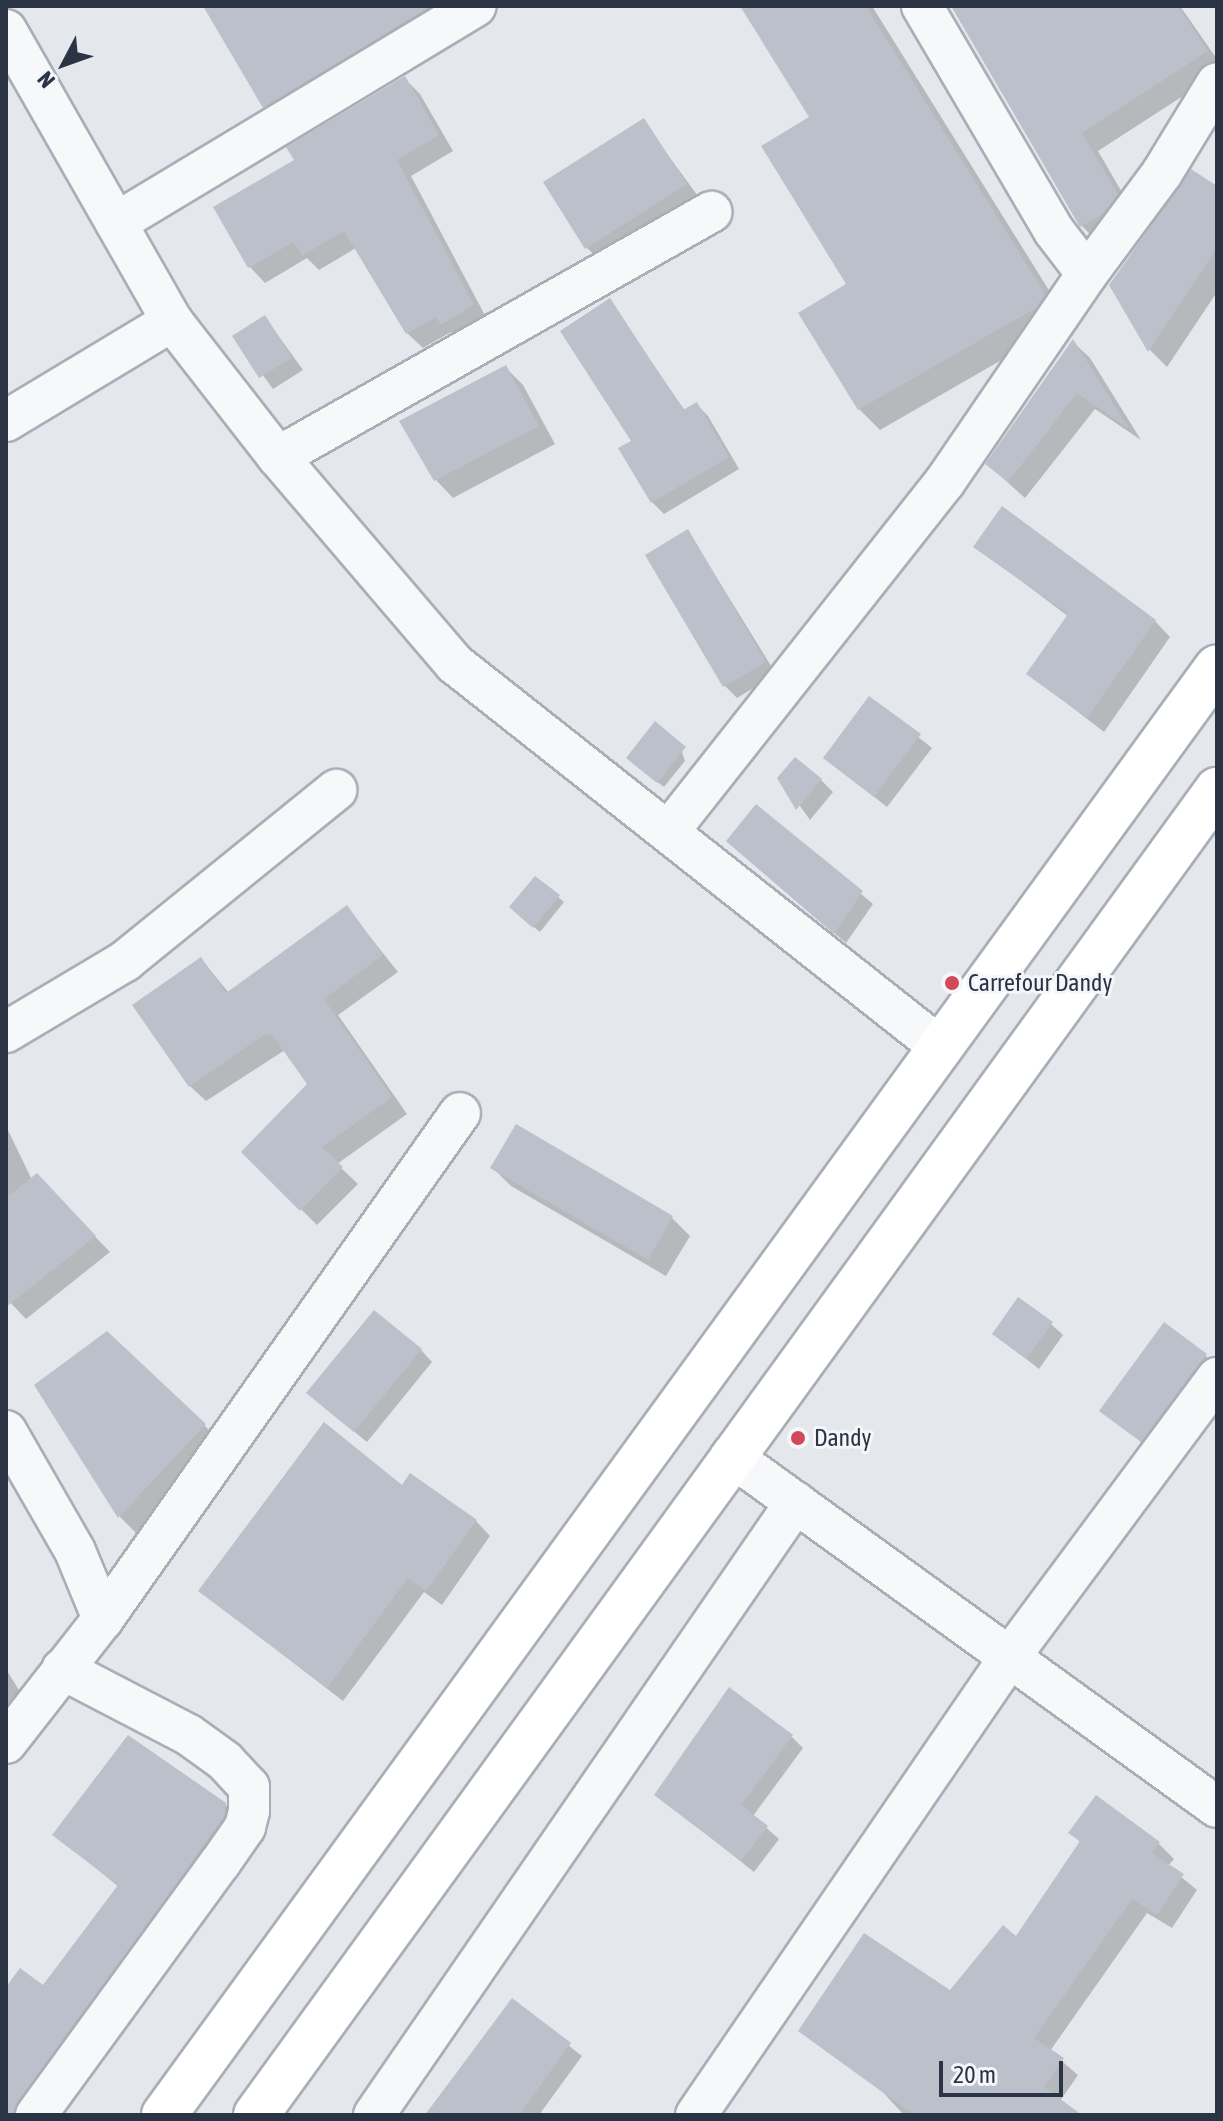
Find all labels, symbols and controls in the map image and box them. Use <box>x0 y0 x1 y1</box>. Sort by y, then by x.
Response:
north arrow <box>24 24 104 104</box>
text: N <box>32 66 60 93</box>
place label: Carrefour Dandy <box>968 969 1112 997</box>
marker: Carrefour Dandy <box>943 974 961 992</box>
place label: Dandy <box>814 1424 872 1452</box>
marker: Dandy <box>789 1429 807 1447</box>
scale bar <box>943 2045 1067 2095</box>
text: 20 m <box>953 2061 996 2088</box>

